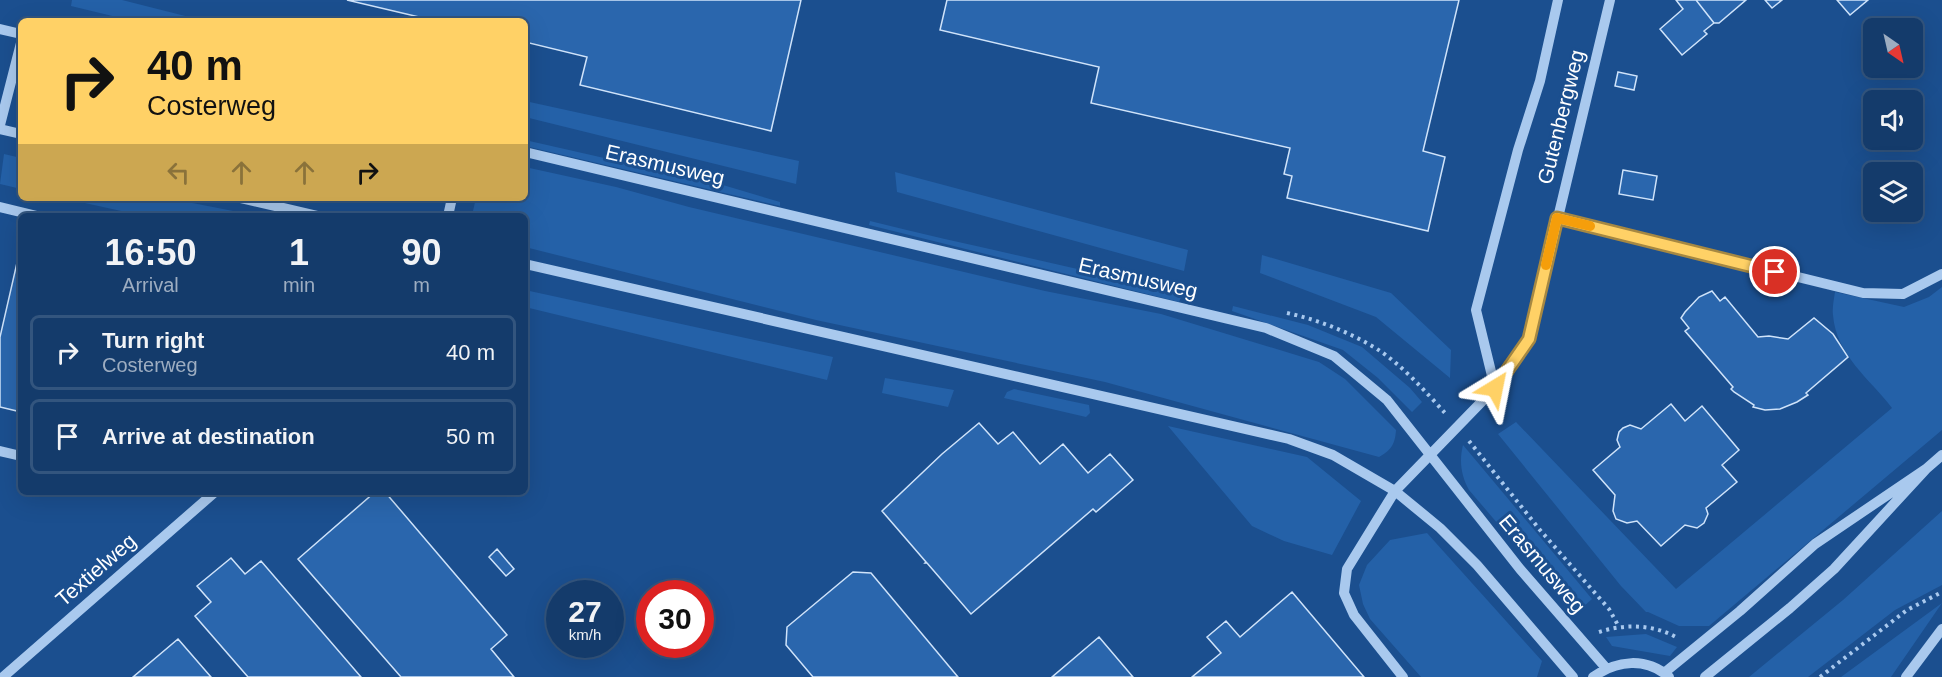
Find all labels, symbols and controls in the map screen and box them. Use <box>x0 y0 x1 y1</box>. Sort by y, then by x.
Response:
north arrow <box>1863 18 1923 78</box>
map controls <box>1863 18 1923 222</box>
icon: right <box>48 42 126 120</box>
text: 40 m <box>147 42 243 89</box>
street label: Gutenbergweg <box>1533 47 1588 186</box>
button: sound <box>1863 90 1923 150</box>
text: Costerweg <box>147 91 276 121</box>
street label: Erasmusweg <box>603 140 727 189</box>
icon: left <box>162 156 195 189</box>
icon: ahead <box>225 156 258 189</box>
icon: ahead <box>288 156 321 189</box>
icon: right <box>351 156 384 189</box>
button: layers <box>1863 162 1923 222</box>
text: 16:50 <box>104 232 196 273</box>
text: 1 <box>289 232 309 273</box>
text: 90 <box>402 232 442 273</box>
pin <box>1749 246 1800 297</box>
street label: Erasmusweg <box>1076 253 1200 302</box>
icon: arrive <box>1758 255 1791 288</box>
text: Arrival <box>122 274 179 296</box>
text: min <box>283 274 315 296</box>
text: m <box>413 274 430 296</box>
text: Turn right <box>102 328 204 353</box>
icon: right <box>51 336 84 369</box>
text: 40 m <box>446 340 495 365</box>
text: Costerweg <box>102 354 198 376</box>
position arrow <box>1463 356 1527 420</box>
icon: arrive <box>51 420 84 453</box>
text: Arrive at destination <box>102 424 315 449</box>
text: 50 m <box>446 424 495 449</box>
street label: Erasmusweg <box>1495 510 1590 618</box>
street label: Textielweg <box>51 529 140 610</box>
speed limit sign: 30 <box>636 580 714 658</box>
text: 27 <box>568 595 602 628</box>
text: km/h <box>569 626 601 643</box>

